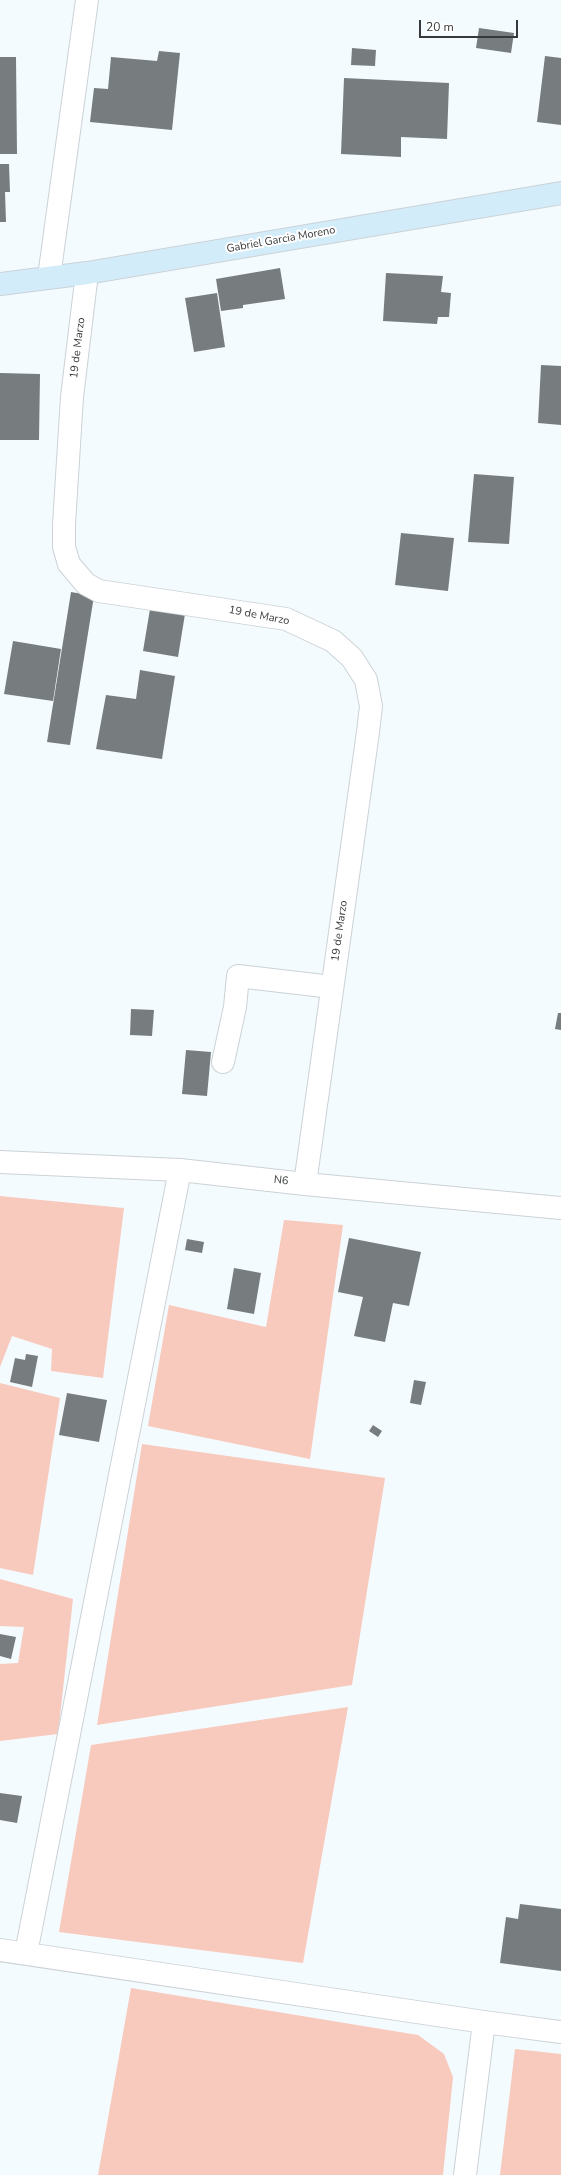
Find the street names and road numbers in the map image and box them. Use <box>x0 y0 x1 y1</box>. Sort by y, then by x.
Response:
street label: Gabriel Garcia Moreno <box>226 224 336 256</box>
street label: 19 de Marzo <box>68 317 88 379</box>
street label: 19 de Marzo <box>228 604 290 628</box>
street label: 19 de Marzo <box>329 900 351 962</box>
street label: N6 <box>273 1174 289 1188</box>

